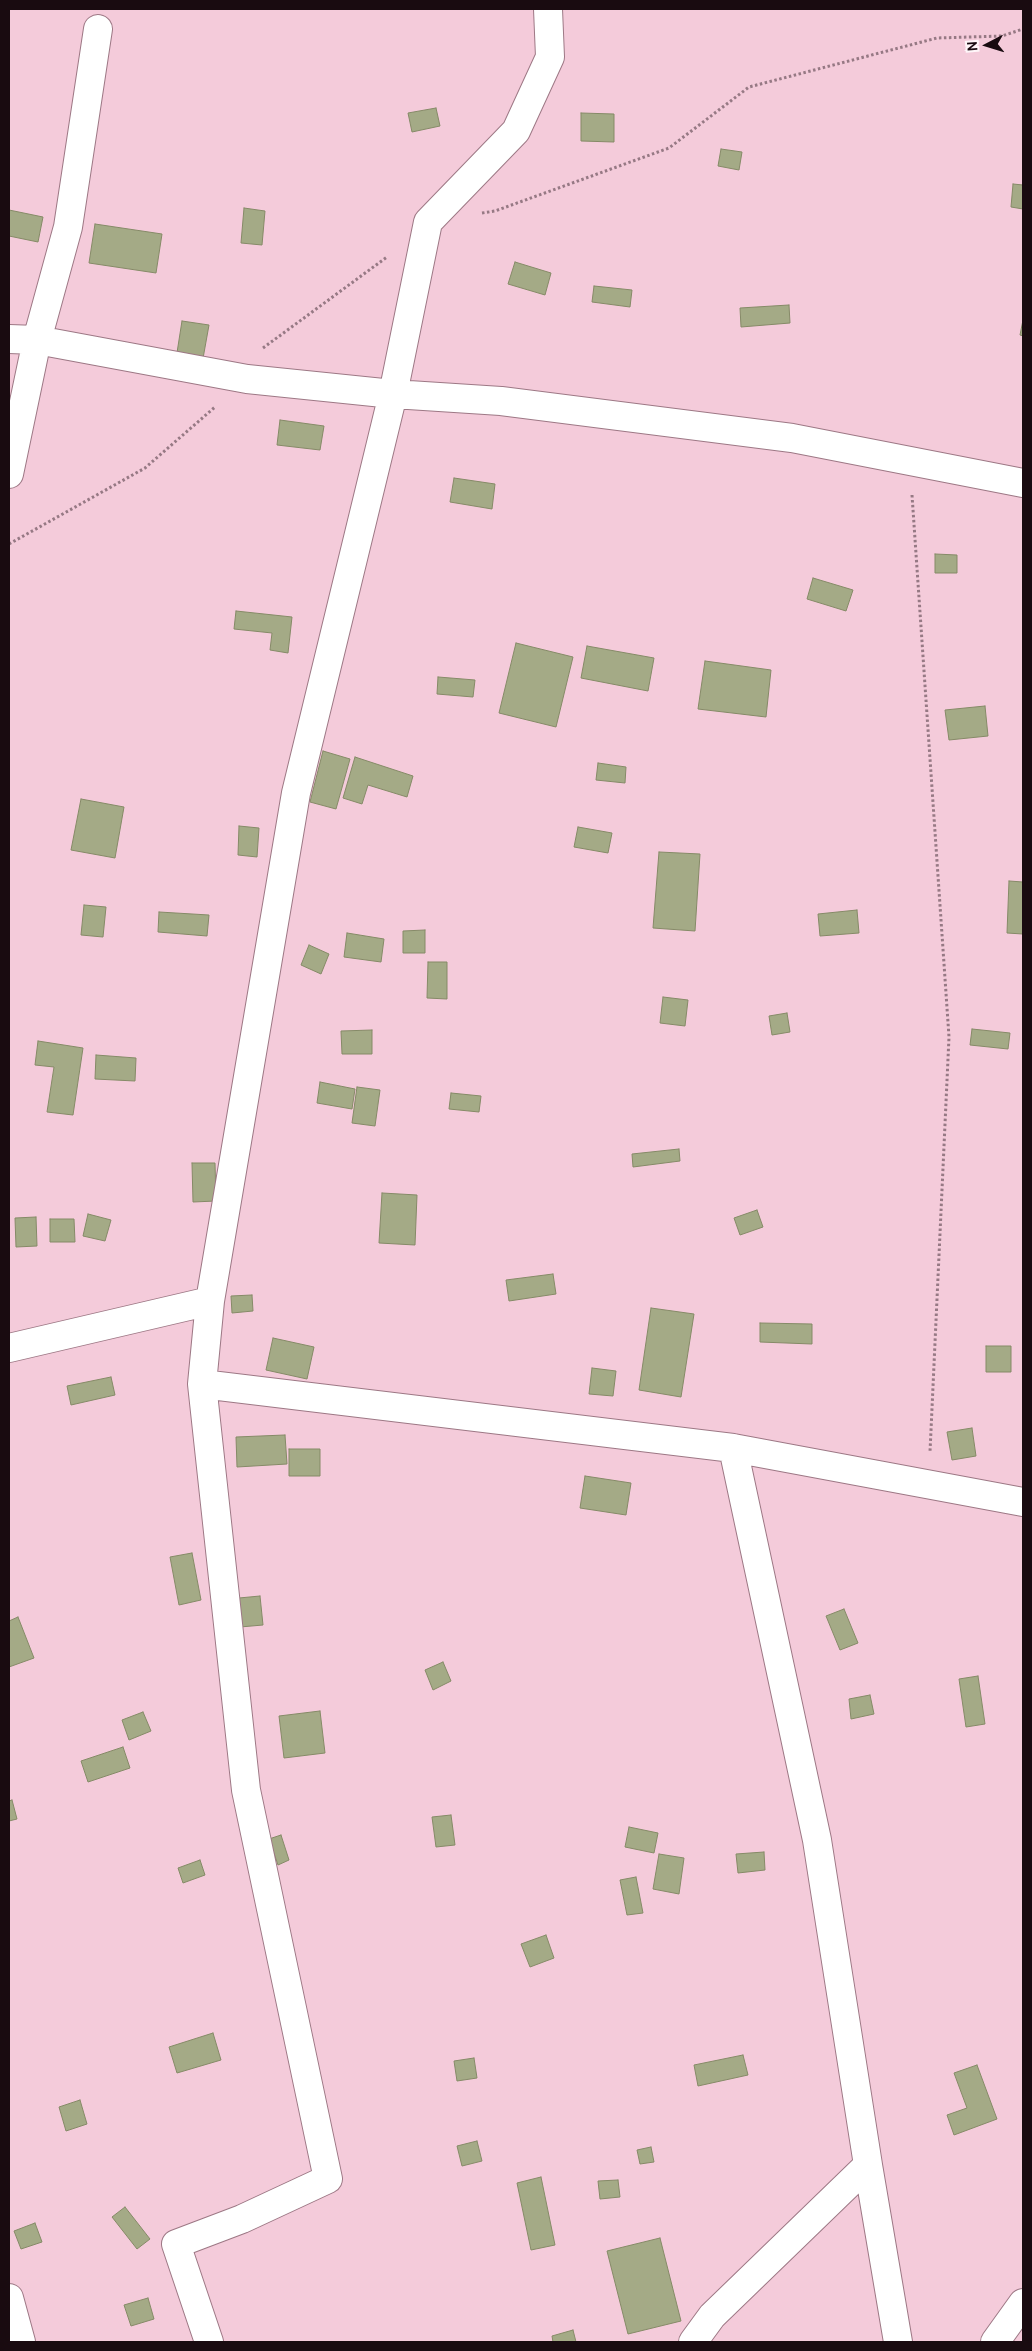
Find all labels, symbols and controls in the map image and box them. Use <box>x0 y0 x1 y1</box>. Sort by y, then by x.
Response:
north arrow <box>962 20 1012 70</box>
text: N <box>963 41 981 52</box>

